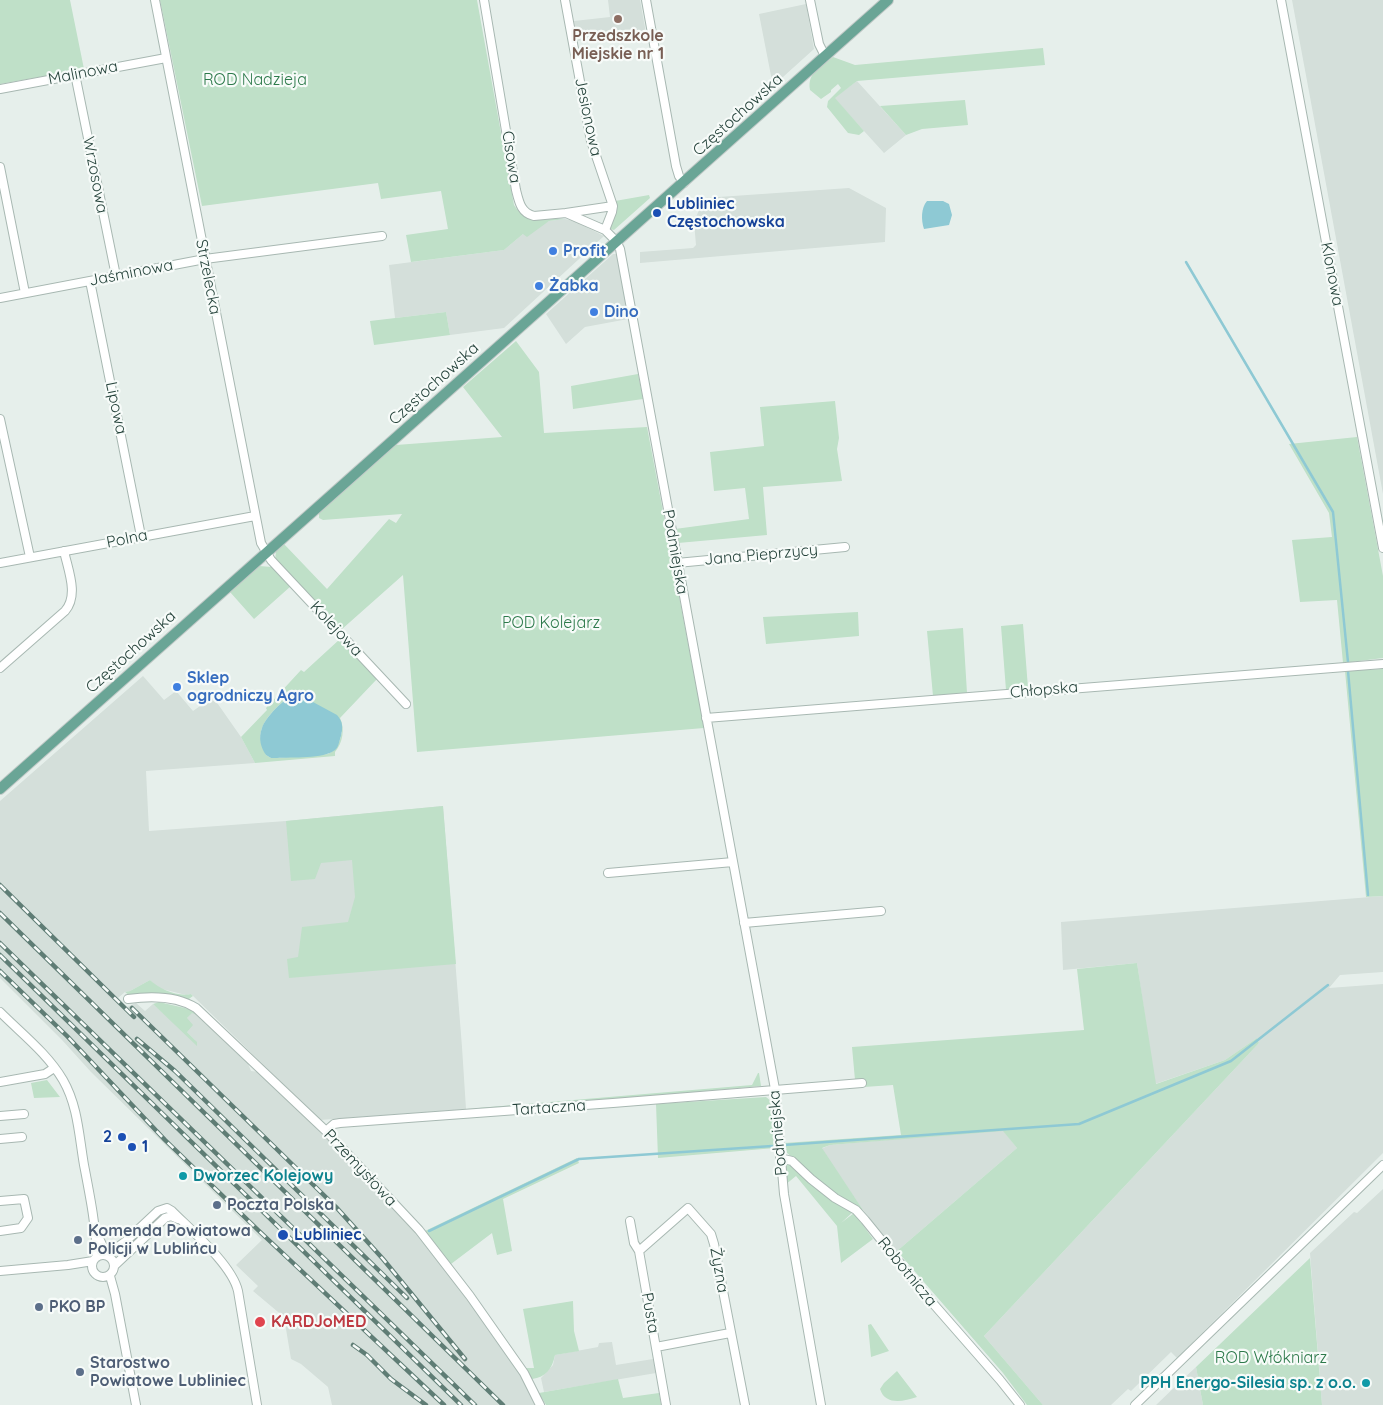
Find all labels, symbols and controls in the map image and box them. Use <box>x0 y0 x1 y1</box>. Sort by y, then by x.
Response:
marker: Przedszkole Miejskie nr 1 <box>612 13 624 25</box>
place label: Przedszkole Miejskie nr 1 <box>572 26 664 64</box>
street label: Malinowa <box>46 57 120 89</box>
park label: ROD Nadzieja <box>203 70 307 90</box>
street label: Częstochowska <box>689 70 787 160</box>
street label: Jesionowa <box>570 76 606 158</box>
street label: Cisowa <box>497 129 525 185</box>
street label: Wrzosowa <box>78 135 112 215</box>
place label: Lubliniec Częstochowska <box>667 194 785 232</box>
marker: Lubliniec Częstochowska <box>651 207 663 219</box>
street label: Strzelecka <box>191 238 225 316</box>
street label: Klonowa <box>1316 240 1348 308</box>
place label: Profit <box>563 241 607 261</box>
marker: Profit <box>547 245 559 257</box>
street label: Jaśminowa <box>87 255 175 291</box>
place label: Żabka <box>549 276 599 296</box>
marker: Żabka <box>533 280 545 292</box>
place label: Dino <box>604 302 639 322</box>
marker: Dino <box>588 306 600 318</box>
street label: Częstochowska <box>385 339 483 429</box>
street label: Lipowa <box>101 380 131 436</box>
street label: Podmiejska <box>658 508 692 596</box>
street label: Polna <box>105 526 149 552</box>
street label: Jana Pieprzycy <box>703 540 819 570</box>
street label: Kolejowa <box>306 597 366 661</box>
street label: Częstochowska <box>82 607 180 697</box>
park label: POD Kolejarz <box>502 613 600 633</box>
place label: Sklep ogrodniczy Agro <box>187 668 314 706</box>
street label: Chłopska <box>1009 677 1079 703</box>
marker: Sklep ogrodniczy Agro <box>171 681 183 693</box>
street label: Podmiejska <box>765 1089 791 1177</box>
street label: Tartaczna <box>511 1096 587 1120</box>
street label: Przemysłowa <box>319 1125 401 1211</box>
place label: 2 <box>103 1127 112 1147</box>
marker: 2 <box>116 1131 128 1143</box>
place label: 1 <box>142 1137 148 1157</box>
marker: 1 <box>126 1141 138 1153</box>
place label: Dworzec Kolejowy <box>193 1166 333 1186</box>
marker: Dworzec Kolejowy <box>177 1170 189 1182</box>
place label: Poczta Polska <box>227 1195 334 1215</box>
marker: Poczta Polska <box>211 1199 223 1211</box>
place label: Komenda Powiatowa Policji w Lublińcu <box>88 1221 251 1259</box>
place label: Lubliniec <box>294 1225 362 1245</box>
marker: Lubliniec <box>276 1228 290 1242</box>
marker: Komenda Powiatowa Policji w Lublińcu <box>72 1234 84 1246</box>
street label: Robotnicza <box>873 1234 941 1310</box>
street label: Żyzna <box>706 1246 732 1294</box>
street label: Pusta <box>637 1291 663 1335</box>
place label: PKO BP <box>49 1297 105 1317</box>
marker: PKO BP <box>33 1301 45 1313</box>
place label: KARDJoMED <box>271 1312 366 1332</box>
marker: KARDJoMED <box>253 1315 267 1329</box>
park label: ROD Włókniarz <box>1215 1348 1327 1368</box>
place label: Starostwo Powiatowe Lubliniec <box>90 1353 246 1391</box>
marker: Starostwo Powiatowe Lubliniec <box>74 1366 86 1378</box>
place label: PPH Energo-Silesia sp. z o.o. <box>1140 1373 1356 1393</box>
marker: PPH Energo-Silesia sp. z o.o. <box>1360 1377 1372 1389</box>

